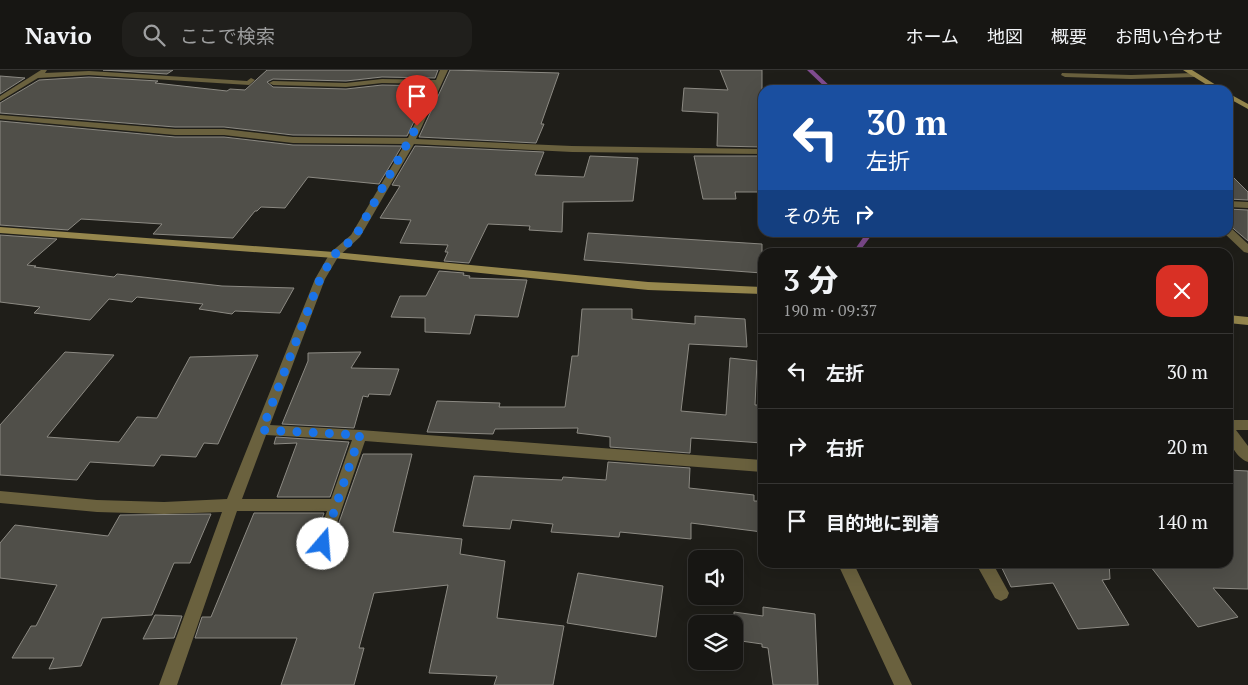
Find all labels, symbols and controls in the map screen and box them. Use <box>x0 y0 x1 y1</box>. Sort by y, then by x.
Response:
search box <box>122 12 472 57</box>
text: Navio <box>25 19 92 51</box>
icon: search <box>140 21 168 49</box>
text: ここで検索 <box>180 23 275 48</box>
text: ホーム <box>906 24 959 48</box>
text: 地図 <box>987 24 1023 48</box>
text: 概要 <box>1051 24 1087 48</box>
text: お問い合わせ <box>1115 24 1223 48</box>
pin <box>396 75 438 126</box>
icon: arrive <box>403 82 431 110</box>
text: 30 m <box>866 99 947 145</box>
icon: left <box>783 105 848 170</box>
text: 左折 <box>866 146 910 175</box>
icon: right <box>850 200 878 228</box>
text: その先 <box>783 203 840 228</box>
text: 3 分 <box>783 260 838 300</box>
button: close <box>1156 265 1208 317</box>
text: 190 m · 09:37 <box>783 299 877 321</box>
icon: left <box>783 357 811 385</box>
text: 30 m <box>1167 359 1208 384</box>
text: 左折 <box>826 360 864 385</box>
icon: right <box>783 432 811 460</box>
text: 20 m <box>1167 434 1208 459</box>
text: 右折 <box>826 435 864 460</box>
icon: arrive <box>783 507 811 535</box>
text: 140 m <box>1157 509 1208 534</box>
text: 目的地に到着 <box>826 510 940 535</box>
position arrow <box>296 517 348 569</box>
map controls <box>688 550 743 670</box>
button: sound <box>688 550 743 605</box>
button: layers <box>688 615 743 670</box>

